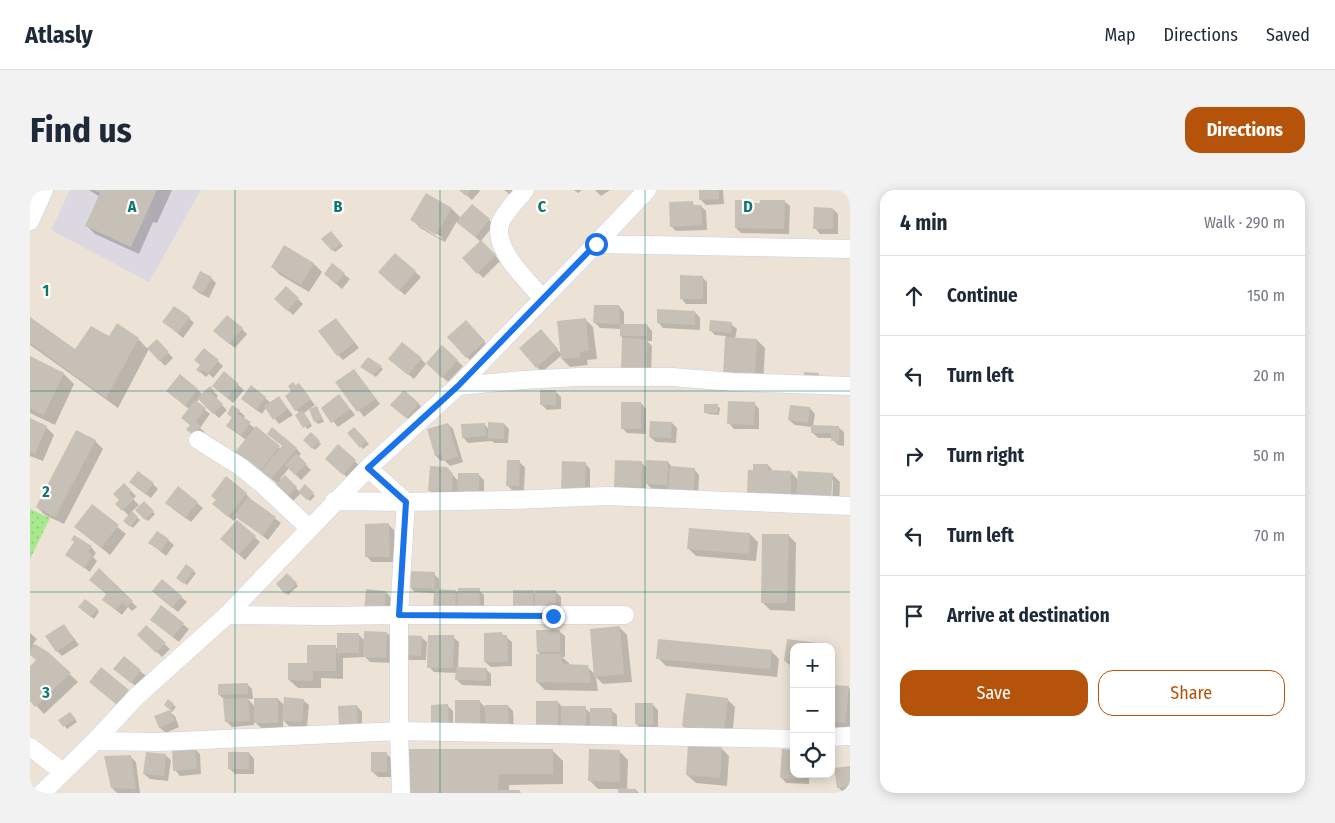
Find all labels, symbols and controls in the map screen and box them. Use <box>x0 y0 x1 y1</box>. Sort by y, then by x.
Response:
text: Atlasly <box>25 21 93 49</box>
text: Map <box>1104 24 1136 46</box>
text: Directions <box>1164 24 1238 46</box>
text: Saved <box>1266 24 1310 46</box>
button: Directions <box>1185 107 1305 153</box>
text: Find us <box>30 109 132 151</box>
text: A <box>127 197 137 216</box>
text: B <box>334 197 343 216</box>
text: C <box>538 197 547 216</box>
text: D <box>743 197 753 216</box>
text: 4 min <box>900 210 948 236</box>
text: Walk · 290 m <box>1204 213 1285 232</box>
route start <box>585 233 608 256</box>
text: 1 <box>43 281 49 300</box>
icon: ahead <box>900 282 928 310</box>
text: Continue <box>947 284 1018 307</box>
text: 150 m <box>1247 286 1285 305</box>
icon: left <box>900 362 928 390</box>
text: Turn left <box>947 364 1014 387</box>
text: 20 m <box>1254 366 1285 385</box>
icon: right <box>900 442 928 470</box>
text: Turn right <box>947 444 1024 467</box>
text: 50 m <box>1253 446 1285 465</box>
text: 2 <box>41 482 50 501</box>
icon: left <box>900 522 928 550</box>
text: Turn left <box>947 524 1014 547</box>
text: 70 m <box>1254 526 1285 545</box>
icon: arrive <box>900 602 928 630</box>
text: Arrive at destination <box>947 604 1110 627</box>
route end <box>542 605 565 628</box>
map controls <box>790 643 835 778</box>
button: + <box>790 643 835 688</box>
button: Save <box>900 670 1088 716</box>
button: Share <box>1098 670 1285 716</box>
text: 3 <box>41 683 50 702</box>
button: − <box>790 688 835 733</box>
button: locate <box>790 733 835 778</box>

